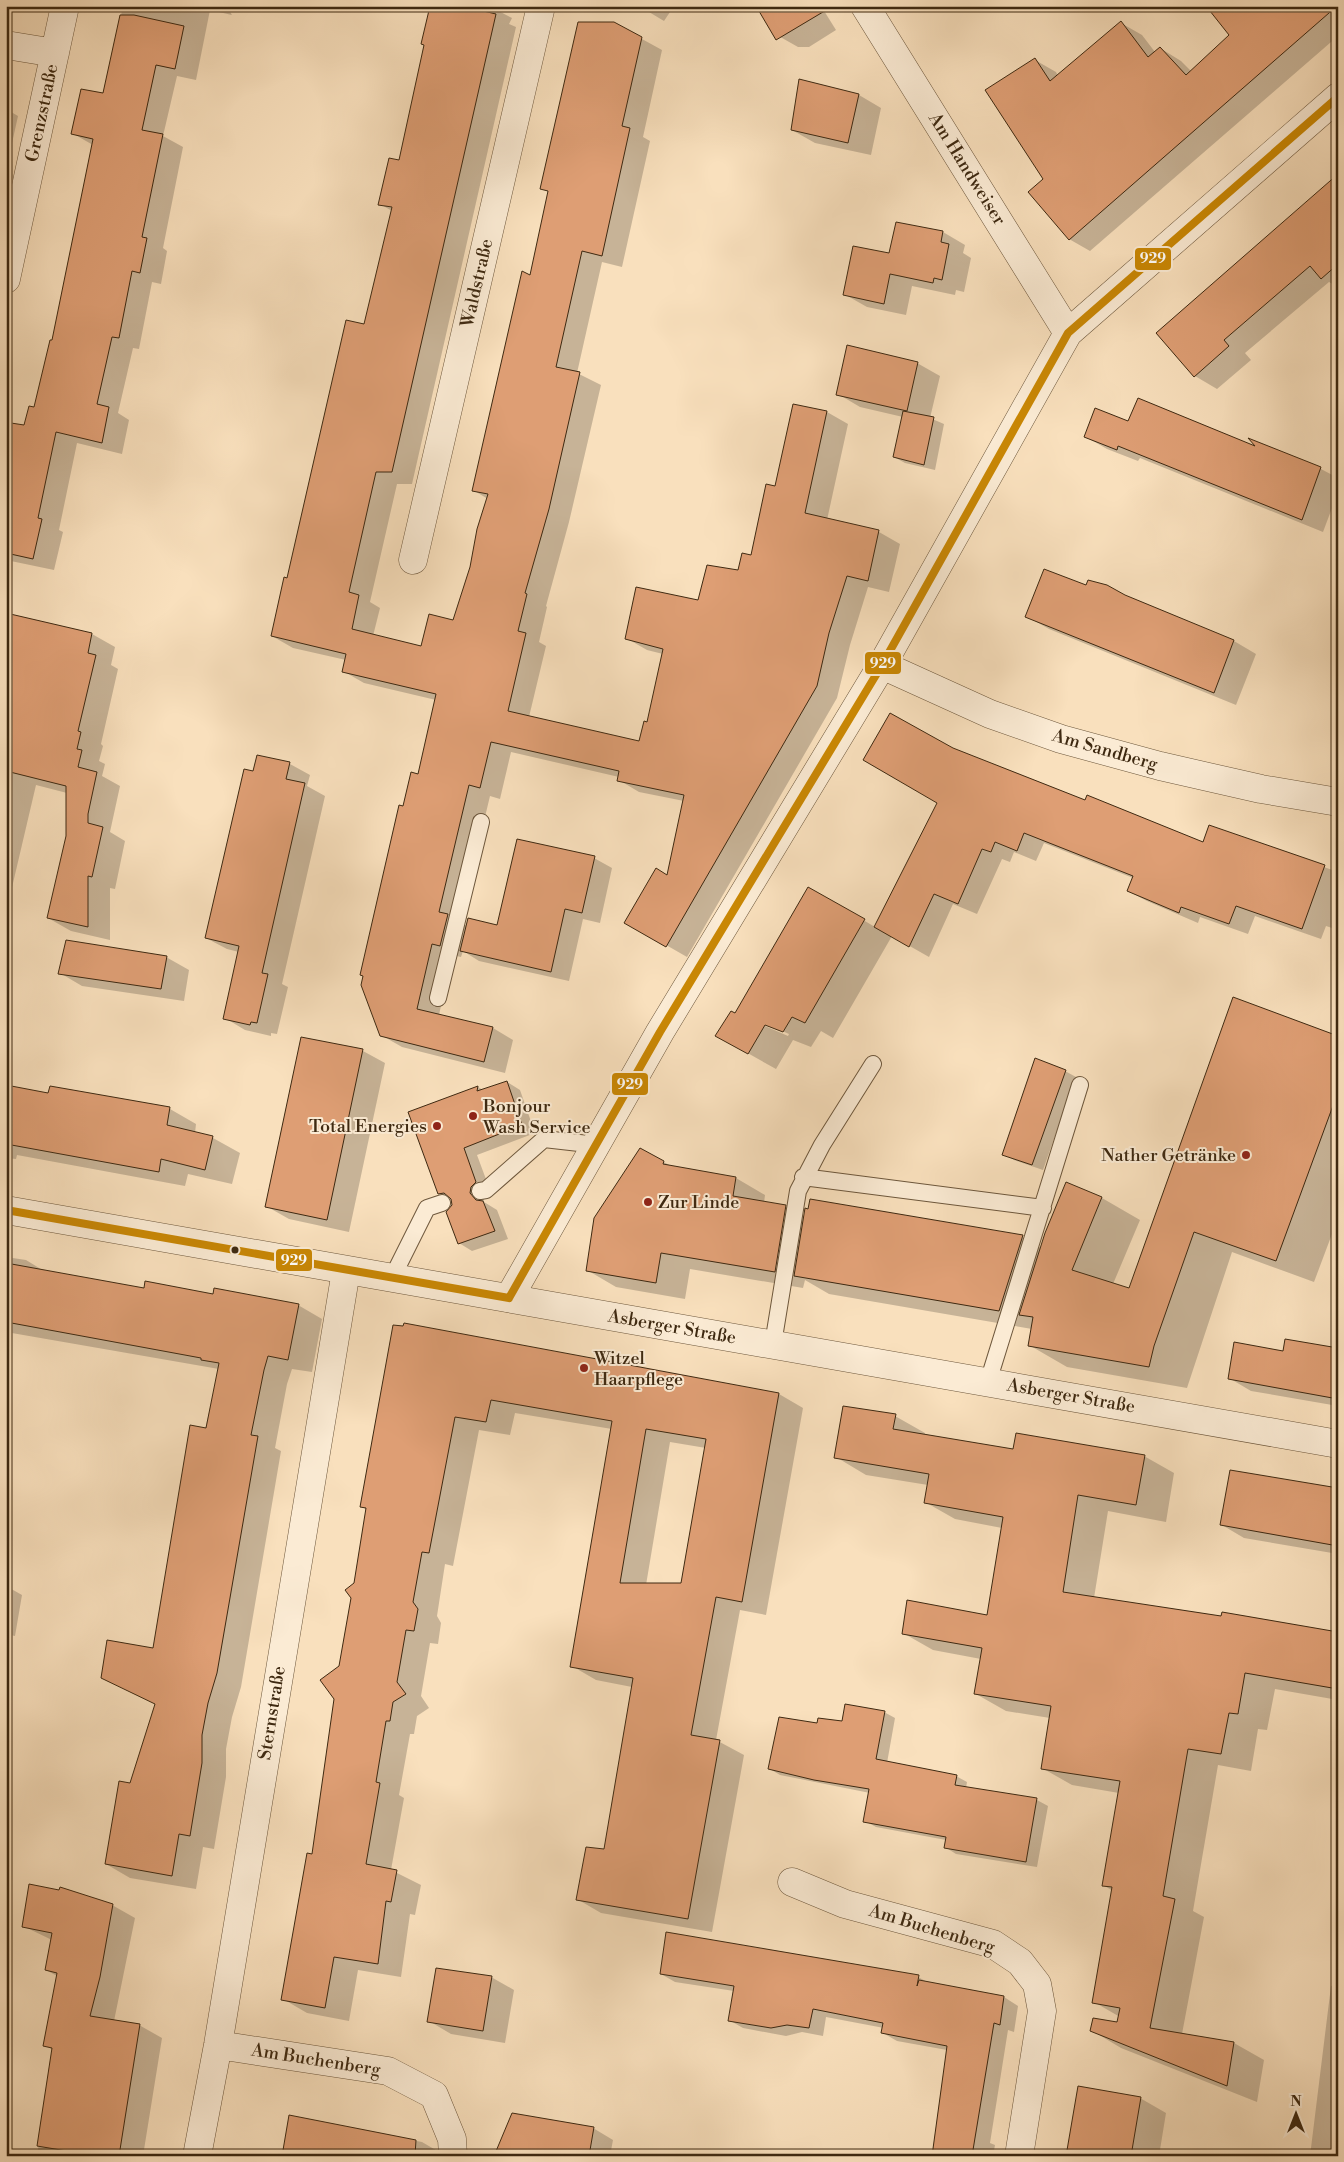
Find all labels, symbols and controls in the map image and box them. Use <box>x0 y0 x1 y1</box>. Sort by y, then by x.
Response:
street label: Grenzstraße <box>20 62 64 164</box>
street label: Am Handweiser <box>923 108 1011 230</box>
street label: Waldstraße <box>455 236 498 331</box>
line badge: 929 <box>1134 247 1172 271</box>
text: 929 <box>1140 250 1166 268</box>
line badge: 929 <box>864 651 902 675</box>
text: 929 <box>870 655 896 673</box>
street label: Am Sandberg <box>1049 724 1161 776</box>
line badge: 929 <box>611 1072 649 1096</box>
text: 929 <box>617 1076 643 1094</box>
place label: Bonjour Wash Service <box>482 1095 591 1139</box>
marker: Bonjour Wash Service <box>467 1110 479 1122</box>
place label: Total Energies <box>309 1115 427 1138</box>
marker: Total Energies <box>431 1120 443 1132</box>
place label: Nather Getränke <box>1101 1144 1236 1167</box>
marker: Nather Getränke <box>1240 1149 1252 1161</box>
place label: Zur Linde <box>658 1191 739 1214</box>
marker: Zur Linde <box>642 1196 654 1208</box>
unlabelled marker <box>230 1245 240 1255</box>
line badge: 929 <box>275 1248 313 1272</box>
text: 929 <box>281 1252 307 1270</box>
street label: Asberger Straße <box>605 1304 738 1350</box>
place label: Witzel Haarpflege <box>593 1347 683 1391</box>
marker: Witzel Haarpflege <box>578 1362 590 1374</box>
street label: Asberger Straße <box>1004 1373 1137 1419</box>
street label: Sternstraße <box>253 1664 291 1762</box>
street label: Am Buchenberg <box>865 1899 998 1959</box>
street label: Am Buchenberg <box>249 2038 383 2082</box>
north arrow <box>1272 2090 1322 2140</box>
text: N <box>1290 2093 1302 2111</box>

